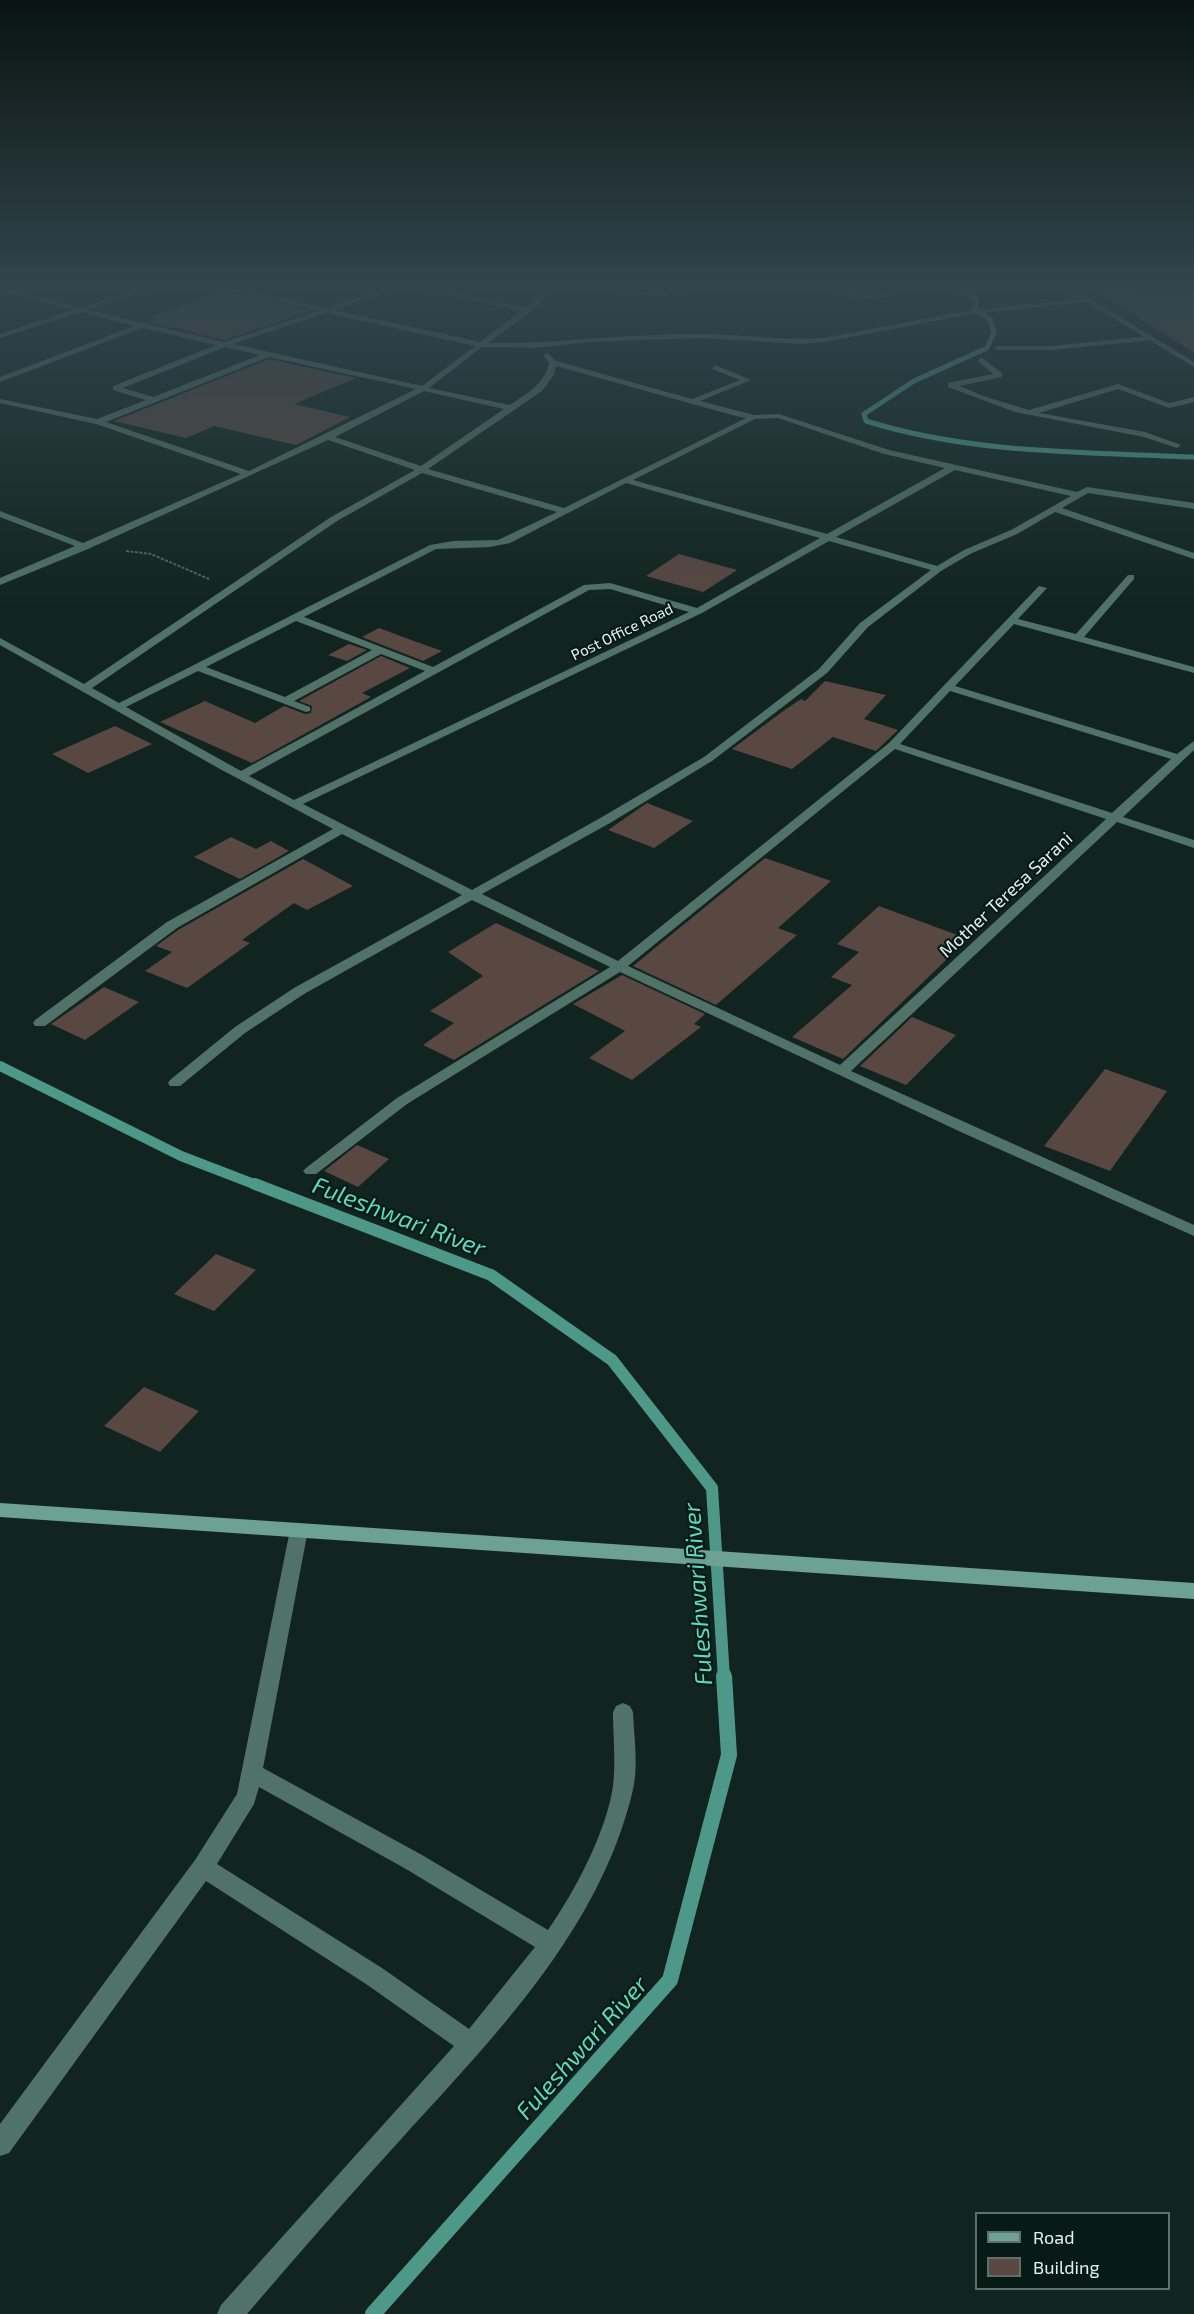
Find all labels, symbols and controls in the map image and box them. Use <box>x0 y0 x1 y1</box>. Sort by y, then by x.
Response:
street label: Post Office Road <box>568 600 676 664</box>
street label: Mother Teresa Sarani <box>935 828 1077 962</box>
water label: Fuleshwari River <box>308 1171 490 1263</box>
water label: Fuleshwari River <box>677 1502 719 1686</box>
water label: Fuleshwari River <box>510 1970 654 2126</box>
legend <box>975 2212 1170 2290</box>
text: Road <box>1033 2226 1074 2248</box>
text: Building <box>1033 2256 1100 2278</box>

